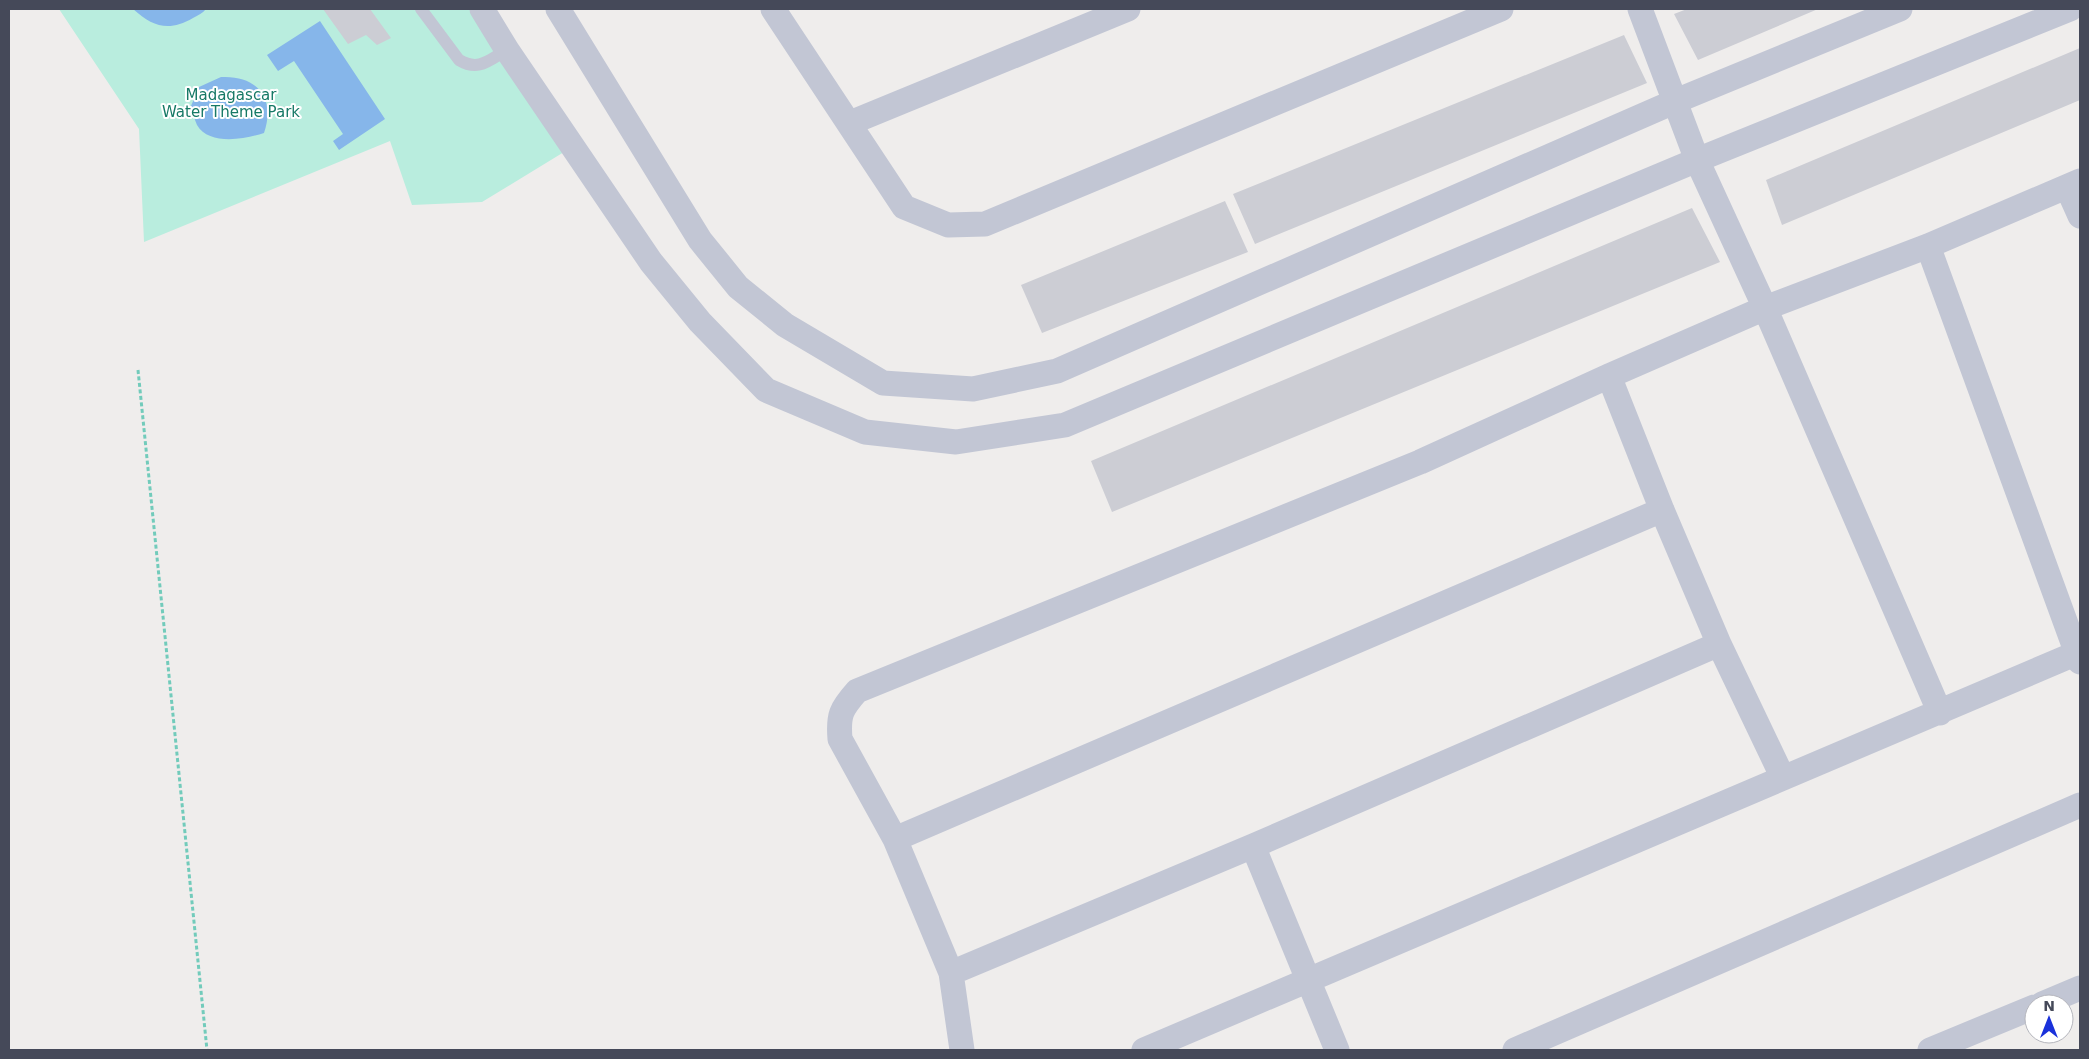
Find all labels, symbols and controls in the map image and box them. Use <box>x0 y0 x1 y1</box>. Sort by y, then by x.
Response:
park label: Madagascar Water Theme Park <box>162 86 300 121</box>
north arrow <box>2024 994 2074 1044</box>
text: N <box>2043 998 2055 1014</box>

